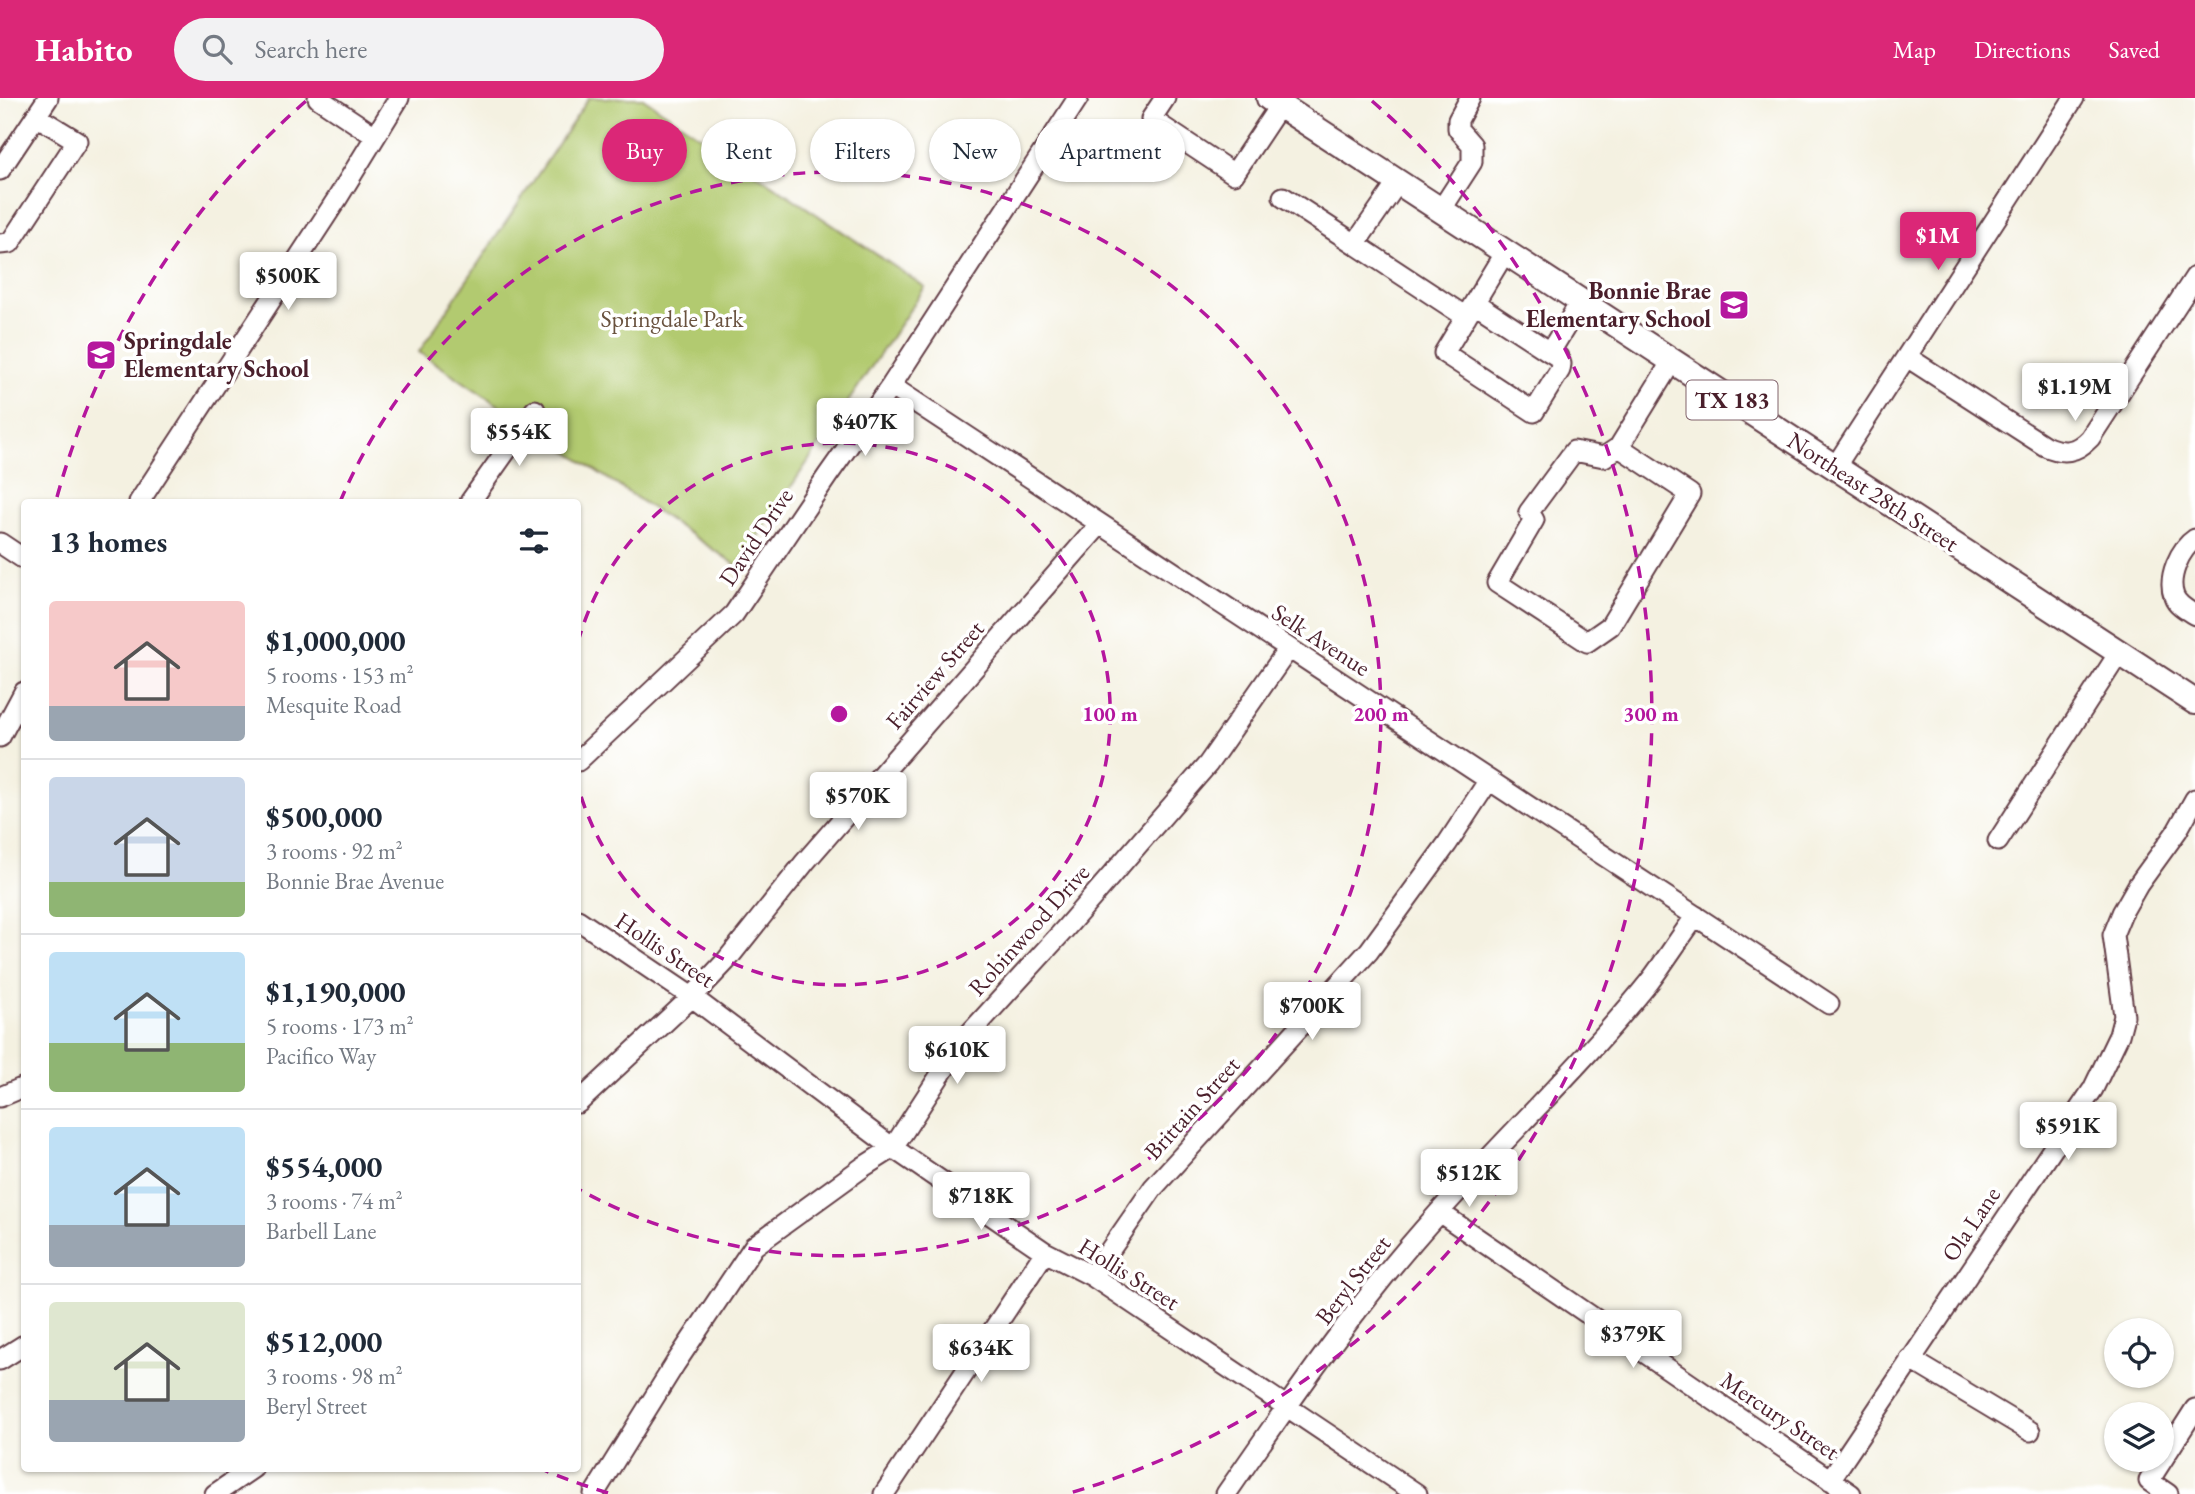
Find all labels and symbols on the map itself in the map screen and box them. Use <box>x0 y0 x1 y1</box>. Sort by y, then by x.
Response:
pin: $1M <box>1904 212 1972 272</box>
pin: $500K <box>239 252 337 312</box>
place label: Bonnie Brae Elementary School <box>1526 275 1711 335</box>
school or university icon: Bonnie Brae Elementary School <box>1717 288 1751 322</box>
park label: Springdale Park <box>600 303 744 334</box>
place label: Springdale Elementary School <box>124 325 310 385</box>
school or university icon: Springdale Elementary School <box>84 338 118 372</box>
pin: $1.19M <box>2018 364 2132 423</box>
road number: TX 183 <box>1686 380 1778 420</box>
pin: $407K <box>816 398 914 458</box>
pin: $554K <box>470 408 568 468</box>
street label: Northeast 28th Street <box>1782 425 1965 559</box>
street label: David Drive <box>711 482 800 592</box>
street label: Selk Avenue <box>1266 596 1376 683</box>
street label: Fairview Street <box>879 613 991 736</box>
text: 100 m <box>1082 700 1138 727</box>
text: 200 m <box>1353 700 1409 727</box>
text: 300 m <box>1623 700 1679 727</box>
centre of rings <box>827 702 851 726</box>
pin: $570K <box>809 772 907 832</box>
street label: Robinwood Drive <box>961 857 1096 1002</box>
street label: Hollis Street <box>610 905 721 994</box>
pin: $700K <box>1263 982 1361 1042</box>
pin: $610K <box>908 1026 1006 1086</box>
street label: Brittain Street <box>1137 1049 1247 1166</box>
pin: $591K <box>2019 1102 2117 1162</box>
pin: $512K <box>1420 1150 1518 1209</box>
pin: $718K <box>932 1172 1030 1232</box>
street label: Ola Lane <box>1934 1180 2007 1267</box>
street label: Beryl Street <box>1308 1228 1398 1331</box>
street label: Hollis Street <box>1073 1230 1186 1317</box>
pin: $379K <box>1584 1310 1682 1370</box>
pin: $634K <box>932 1324 1030 1384</box>
street label: Mercury Street <box>1715 1364 1846 1467</box>

